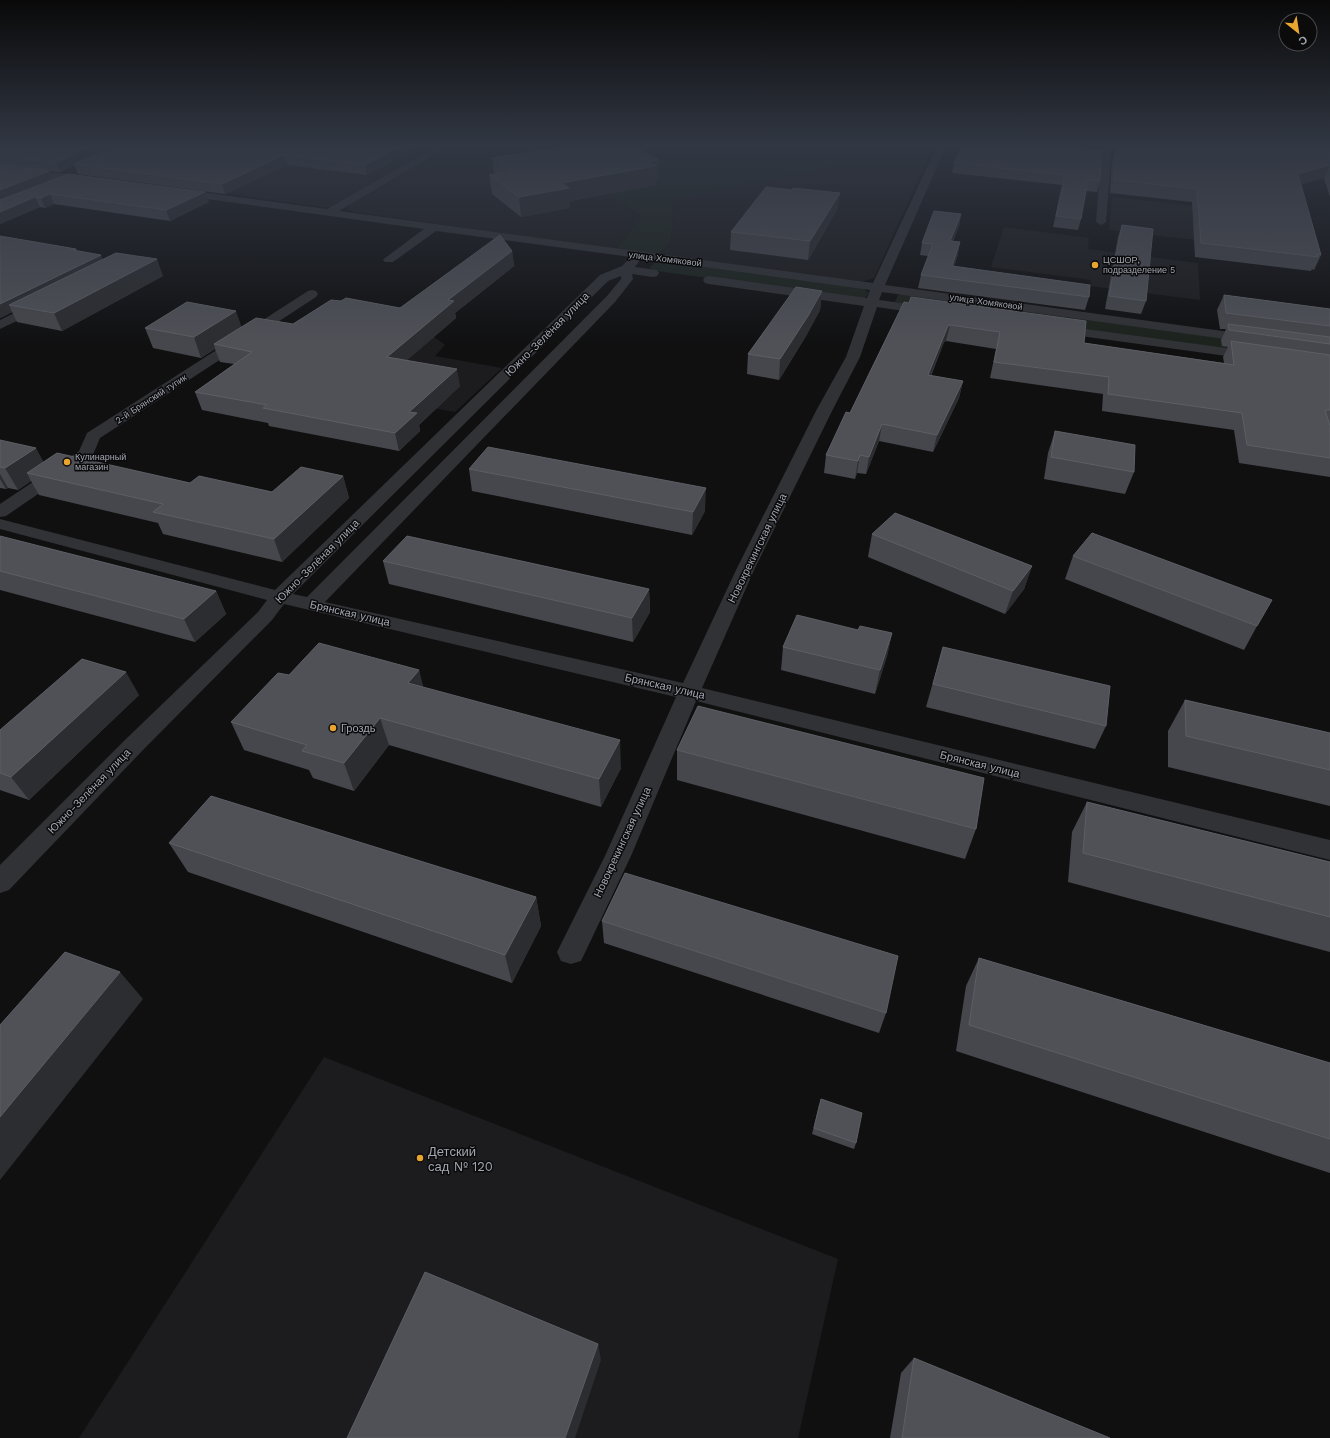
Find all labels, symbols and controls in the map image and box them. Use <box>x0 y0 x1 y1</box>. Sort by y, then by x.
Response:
north arrow <box>1278 12 1318 52</box>
text: С <box>1296 33 1309 48</box>
street label: улица Хомяковой <box>628 250 702 268</box>
place label: ЦСШОР, подразделение 5 <box>1103 255 1175 275</box>
marker: ЦСШОР, подразделение 5 <box>1090 260 1100 270</box>
street label: Южно-Зелёная улица <box>503 289 593 379</box>
street label: улица Хомяковой <box>949 292 1023 312</box>
street label: 2-й Брянский тупик <box>114 372 188 426</box>
place label: Кулинарный магазин <box>75 452 126 472</box>
marker: Кулинарный магазин <box>62 457 72 467</box>
street label: Новокрекингская улица <box>725 490 790 605</box>
street label: Южно-Зелёная улица <box>273 516 363 606</box>
street label: Брянская улица <box>309 598 392 629</box>
street label: Брянская улица <box>624 671 707 702</box>
place label: Гроздь <box>341 722 376 735</box>
marker: Гроздь <box>328 723 338 733</box>
street label: Южно-Зелёная улица <box>45 745 134 837</box>
street label: Брянская улица <box>939 748 1022 781</box>
street label: Новокрекингская улица <box>591 784 654 900</box>
place label: Детский сад № 120 <box>428 1144 493 1174</box>
marker: Детский сад № 120 <box>415 1153 425 1163</box>

